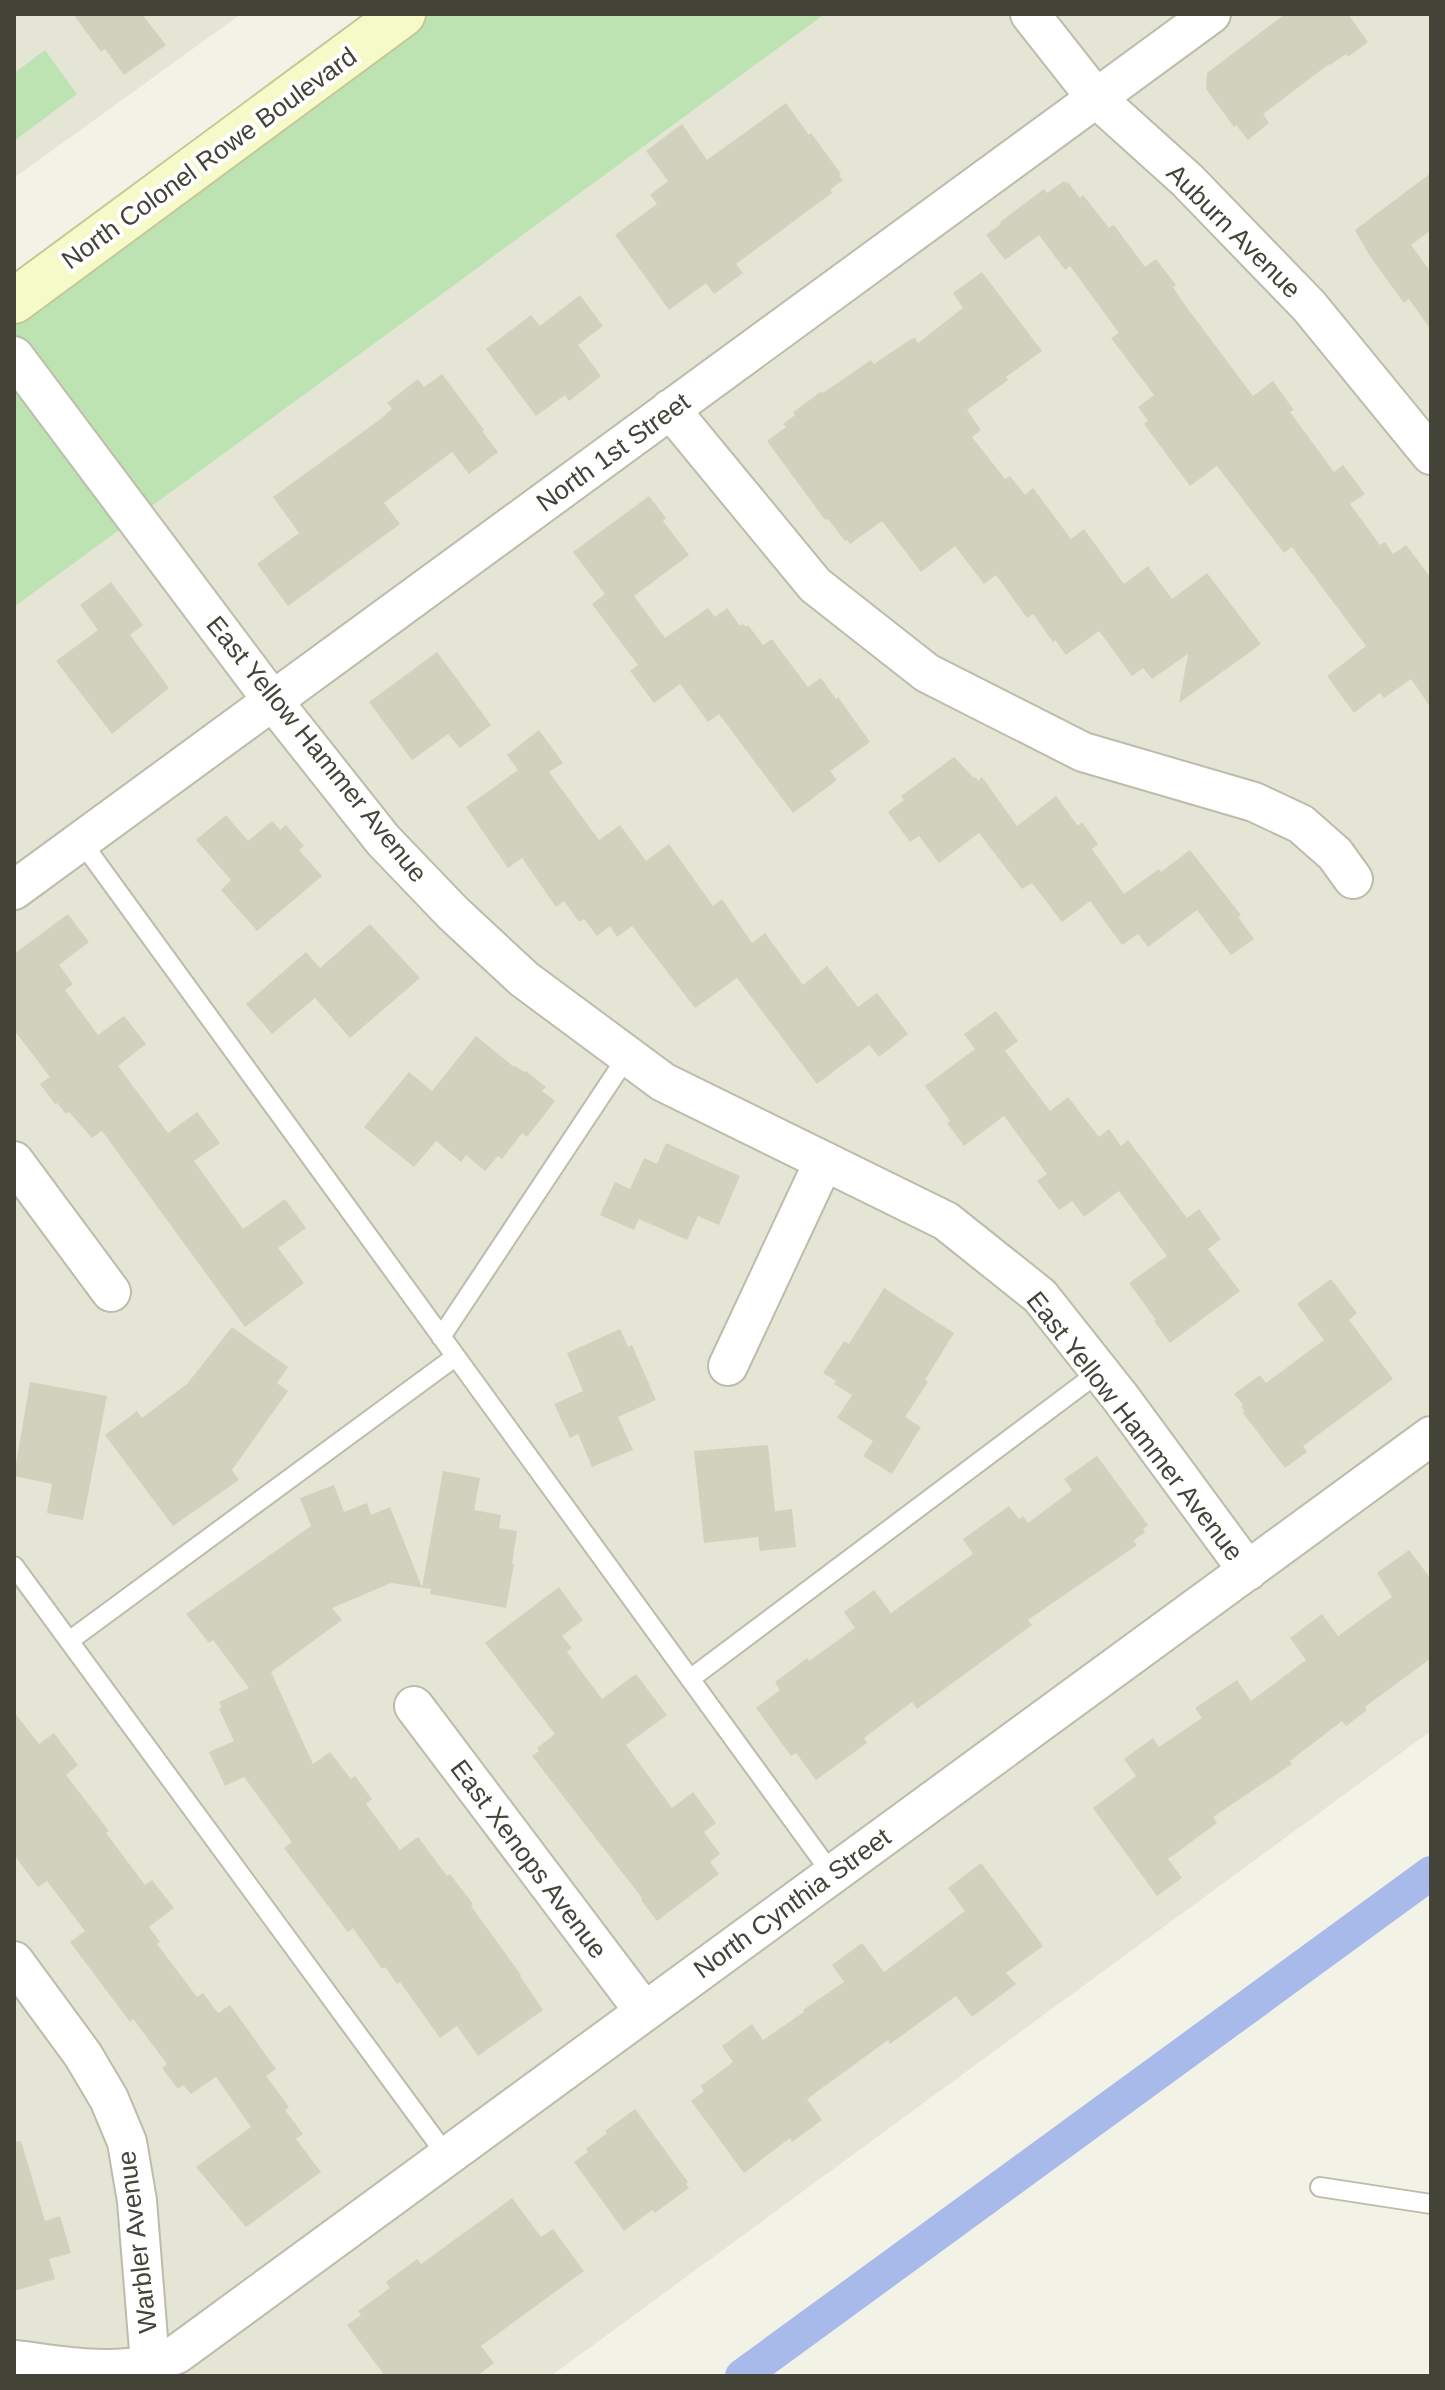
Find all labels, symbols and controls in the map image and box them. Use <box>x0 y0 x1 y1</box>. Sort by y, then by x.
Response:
street label: North Colonel Rowe Boulevard <box>56 41 362 275</box>
street label: Auburn Avenue <box>1161 158 1307 304</box>
street label: North 1st Street <box>531 386 696 518</box>
street label: East Yellow Hammer Avenue <box>200 610 434 888</box>
street label: East Yellow Hammer Avenue <box>1021 1285 1249 1567</box>
street label: East Xenops Avenue <box>445 1754 613 1964</box>
street label: North Cynthia Street <box>688 1821 897 1984</box>
street label: Warbler Avenue <box>111 2149 163 2335</box>

